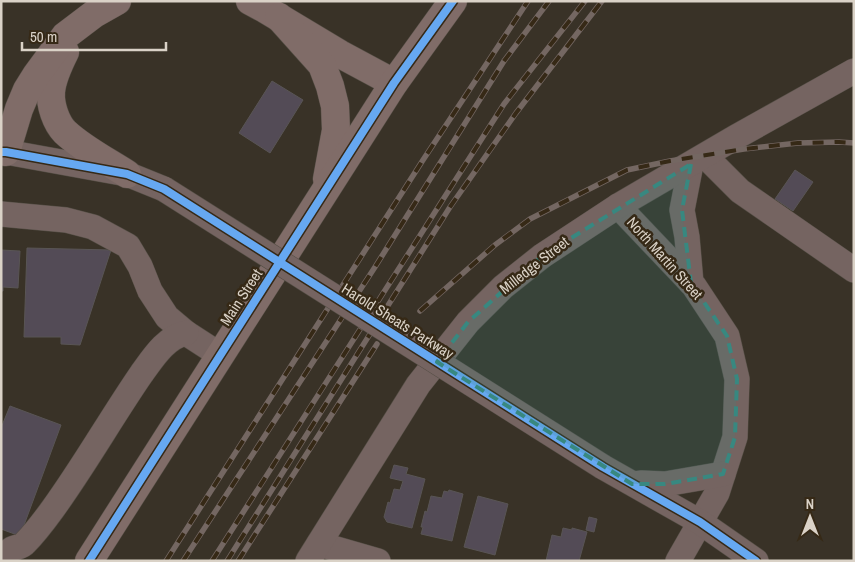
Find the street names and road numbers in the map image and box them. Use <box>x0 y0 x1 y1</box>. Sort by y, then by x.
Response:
street label: North Martin Street <box>622 212 708 304</box>
street label: Milledge Street <box>495 231 574 299</box>
street label: Main Street <box>215 264 267 329</box>
street label: Harold Sheats Parkway <box>338 278 459 364</box>

